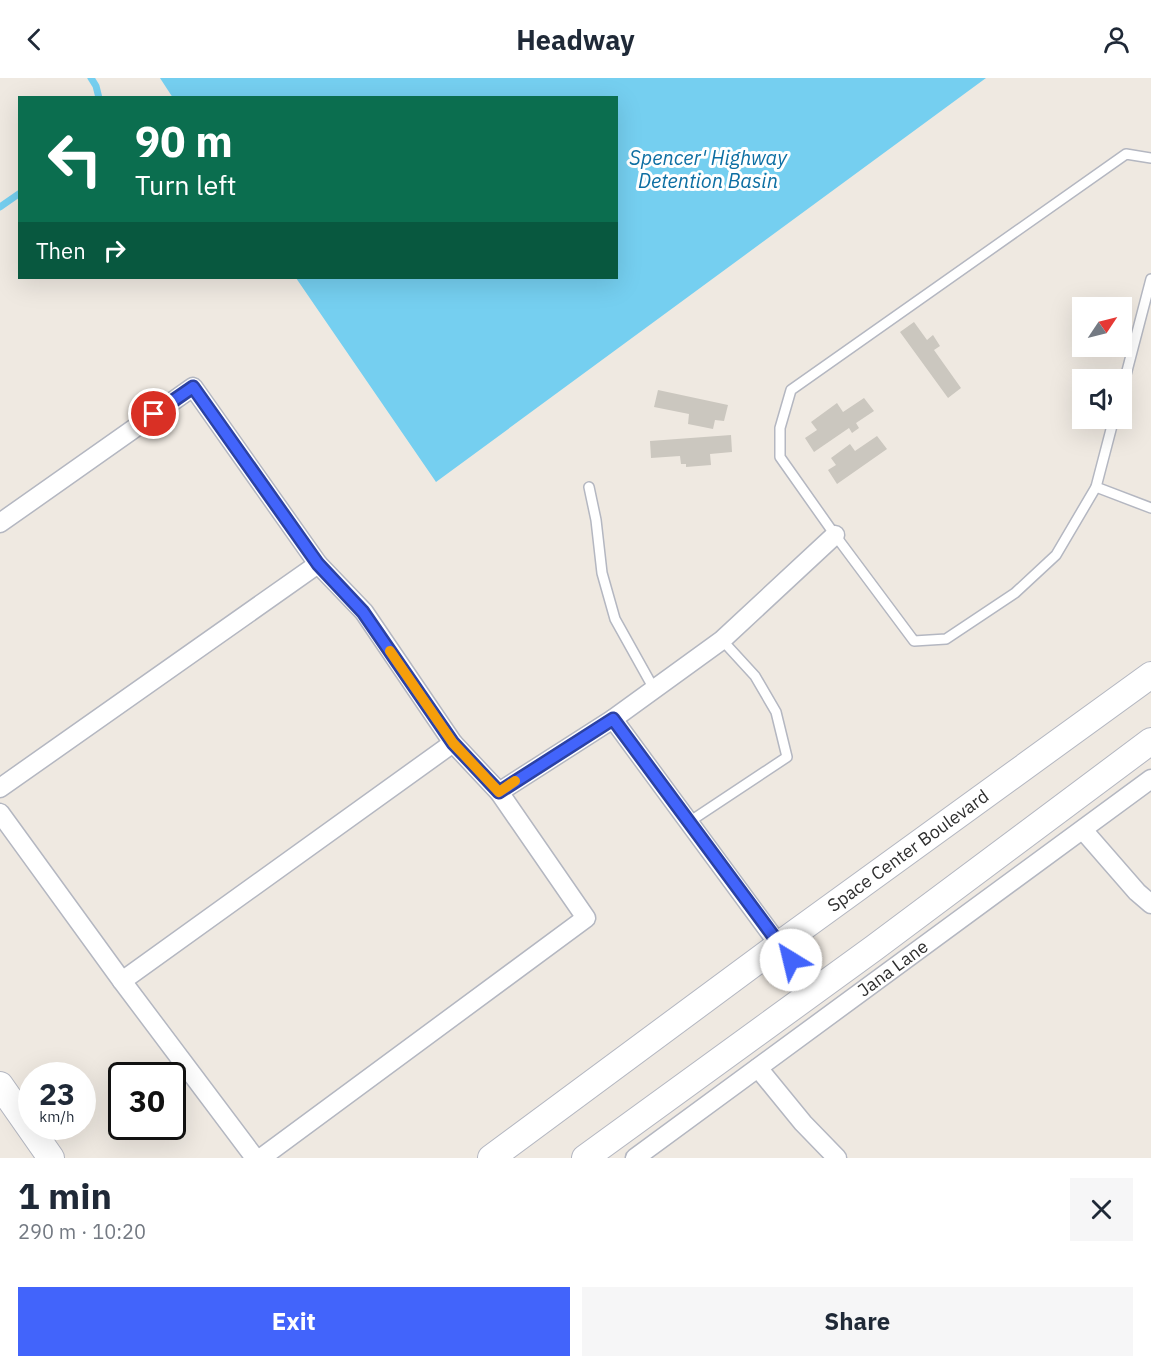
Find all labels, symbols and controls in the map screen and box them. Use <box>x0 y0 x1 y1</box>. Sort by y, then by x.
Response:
text: Headway <box>516 22 635 57</box>
icon: back <box>18 23 51 56</box>
icon: person <box>1100 23 1133 56</box>
text: 90 m <box>135 114 233 169</box>
icon: left <box>36 120 114 198</box>
water label: Spencer' Highway Detention Basin <box>629 144 788 194</box>
text: Turn left <box>135 167 236 202</box>
icon: right <box>98 234 131 267</box>
text: Then <box>36 236 86 265</box>
north arrow <box>1072 297 1132 357</box>
map controls <box>1072 297 1132 429</box>
button: sound <box>1072 369 1132 429</box>
pin <box>128 388 179 439</box>
icon: arrive <box>137 397 170 430</box>
street label: Space Center Boulevard <box>823 784 993 917</box>
position arrow <box>759 928 823 992</box>
street label: Jana Lane <box>853 935 932 1002</box>
speed limit sign: 30 <box>108 1062 186 1140</box>
text: 23 <box>39 1074 75 1113</box>
text: km/h <box>39 1107 75 1126</box>
text: 1 min <box>18 1172 112 1219</box>
button: close <box>1070 1178 1133 1241</box>
text: 290 m · 10:20 <box>18 1218 146 1245</box>
button: Exit <box>18 1287 570 1356</box>
button: Share <box>582 1287 1133 1356</box>

